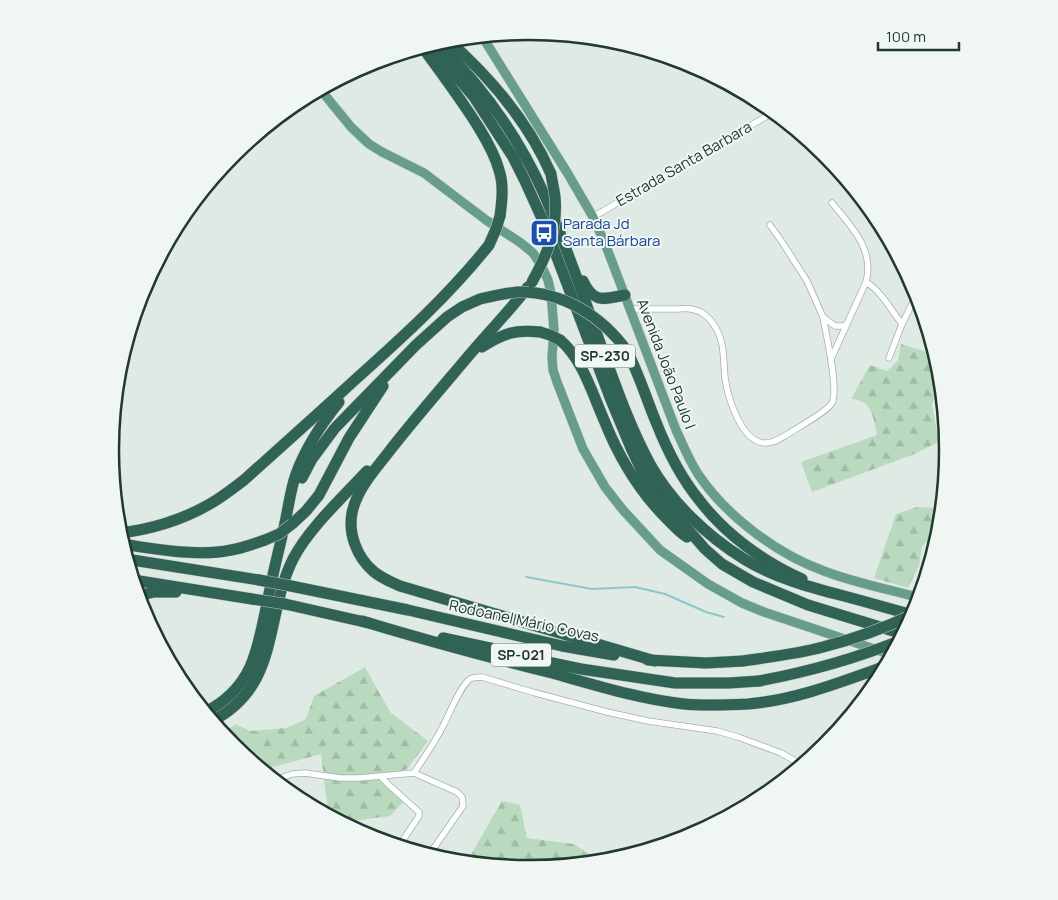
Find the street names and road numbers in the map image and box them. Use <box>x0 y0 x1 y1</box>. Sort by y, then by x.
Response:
street label: Estrada Santa Barbara <box>612 116 755 211</box>
street label: Avenida João Paulo I <box>632 296 701 432</box>
road number: SP-230 <box>575 344 635 368</box>
street label: Rodoanel Mário Covas <box>447 594 601 647</box>
road number: SP-021 <box>491 644 551 666</box>

